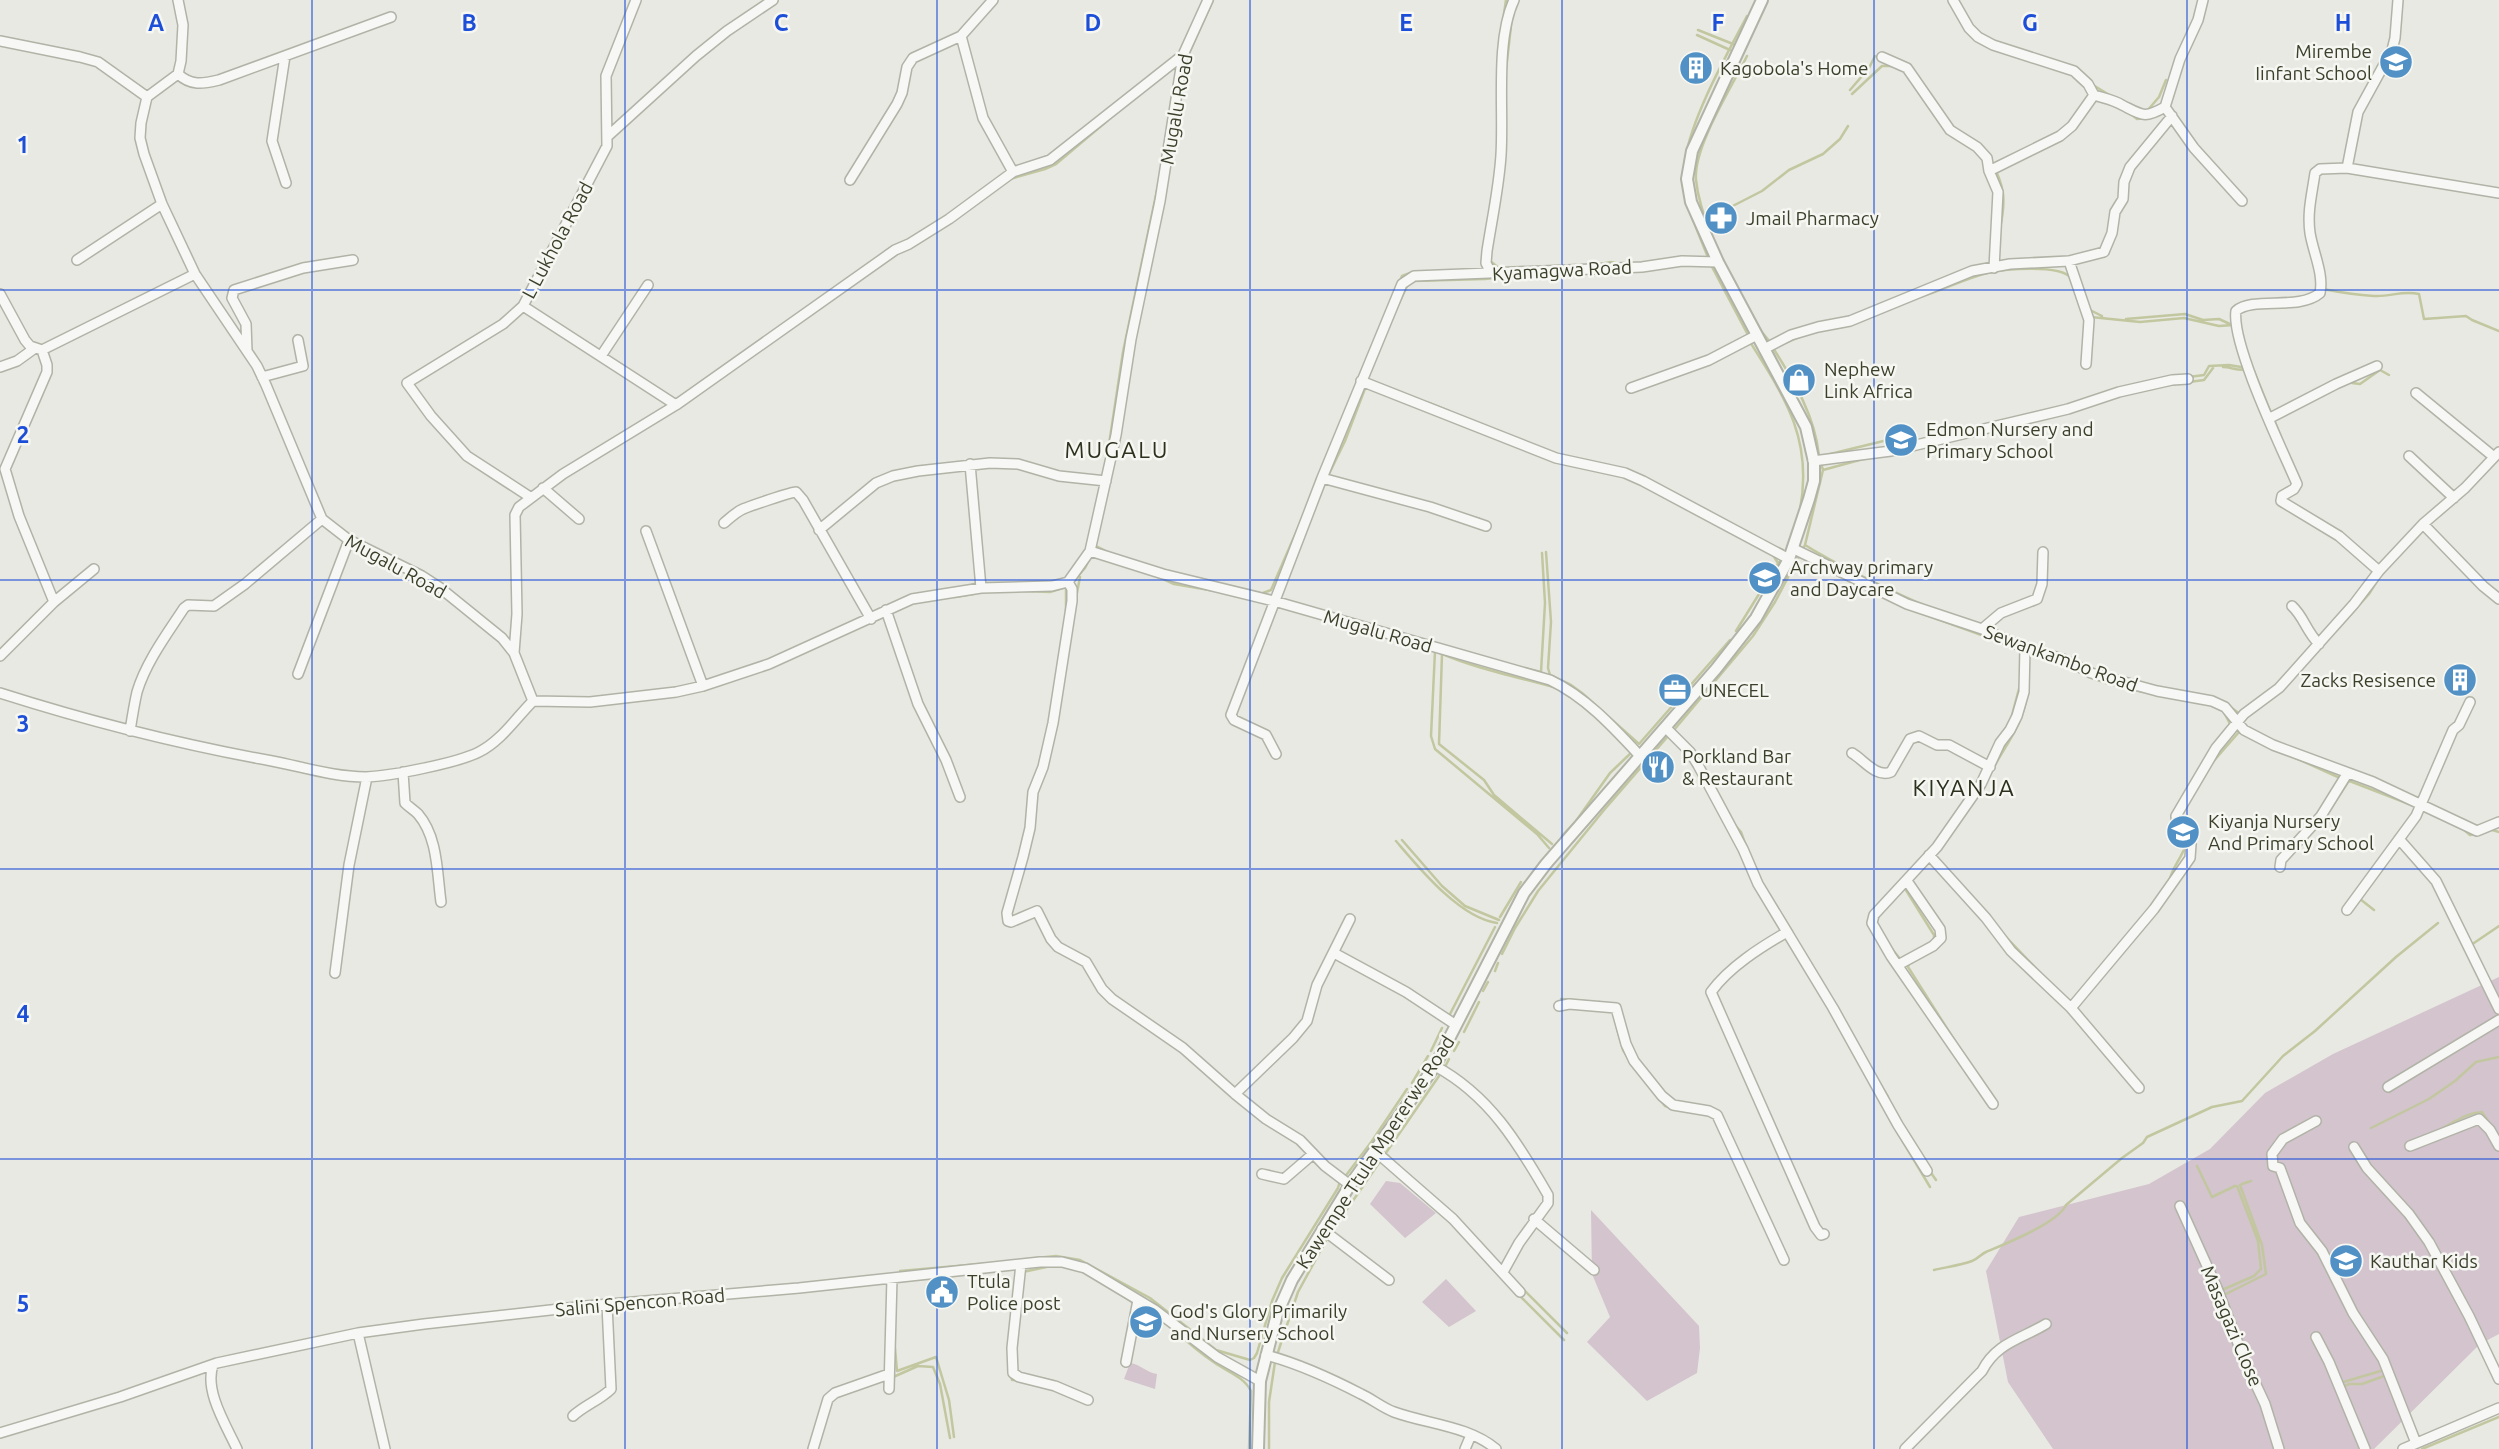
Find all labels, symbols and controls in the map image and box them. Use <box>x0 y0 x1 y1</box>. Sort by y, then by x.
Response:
text: A <box>148 10 164 35</box>
text: B <box>461 10 477 35</box>
text: C <box>774 10 789 35</box>
text: D <box>1085 10 1101 35</box>
text: E <box>1399 10 1413 35</box>
text: F <box>1712 10 1725 35</box>
text: G <box>2022 10 2038 35</box>
text: H <box>2335 10 2351 35</box>
place label: Mirembe Iinfant School <box>2255 40 2372 84</box>
school or university icon: Mirembe Iinfant School <box>2377 43 2415 81</box>
building icon: Kagobola's Home <box>1677 49 1715 87</box>
street label: Mugalu Road <box>1155 52 1197 166</box>
place label: Kagobola's Home <box>1720 57 1869 79</box>
text: 1 <box>17 132 29 157</box>
street label: L Lukhola Road <box>517 178 597 302</box>
pharmacy icon: Jmail Pharmacy <box>1702 199 1740 237</box>
place label: Jmail Pharmacy <box>1746 207 1879 229</box>
street label: Kyamagwa Road <box>1491 255 1633 285</box>
place label: Nephew Link Africa <box>1824 358 1913 402</box>
shop icon: Nephew Link Africa <box>1780 361 1818 399</box>
place label: Edmon Nursery and Primary School <box>1926 418 2094 462</box>
school or university icon: Edmon Nursery and Primary School <box>1882 421 1920 459</box>
text: 2 <box>17 422 29 447</box>
district label: MUGALU <box>1064 437 1170 462</box>
street label: Mugalu Road <box>342 529 450 603</box>
place label: Archway primary and Daycare <box>1790 556 1933 600</box>
school or university icon: Archway primary and Daycare <box>1746 559 1784 597</box>
street label: Mugalu Road <box>1321 605 1435 657</box>
street label: Sewankambo Road <box>1981 620 2141 696</box>
building icon: Zacks Resisence <box>2441 661 2479 699</box>
place label: Zacks Resisence <box>2300 669 2436 691</box>
office icon: UNECEL <box>1656 671 1694 709</box>
place label: UNECEL <box>1700 679 1769 701</box>
text: 3 <box>17 711 29 736</box>
place label: Porkland Bar & Restaurant <box>1682 745 1793 789</box>
restaurant icon: Porkland Bar & Restaurant <box>1639 748 1677 786</box>
district label: KIYANJA <box>1912 775 2016 800</box>
place label: Kiyanja Nursery And Primary School <box>2208 810 2374 854</box>
school or university icon: Kiyanja Nursery And Primary School <box>2164 813 2202 851</box>
text: 4 <box>17 1001 30 1026</box>
street label: Kawempe Ttula Mpererwe Road <box>1291 1031 1459 1273</box>
school or university icon: Kauthar Kids <box>2327 1242 2365 1280</box>
place label: Kauthar Kids <box>2370 1250 2478 1272</box>
street label: Masagazi Close <box>2197 1262 2267 1390</box>
place label: Ttula Police post <box>967 1270 1061 1314</box>
public building icon: Ttula Police post <box>923 1273 961 1311</box>
street label: Salini Spencon Road <box>554 1284 726 1320</box>
text: 5 <box>17 1291 29 1316</box>
place label: God's Glory Primarily and Nursery School <box>1170 1300 1347 1344</box>
school or university icon: God's Glory Primarily and Nursery School <box>1127 1303 1165 1341</box>

